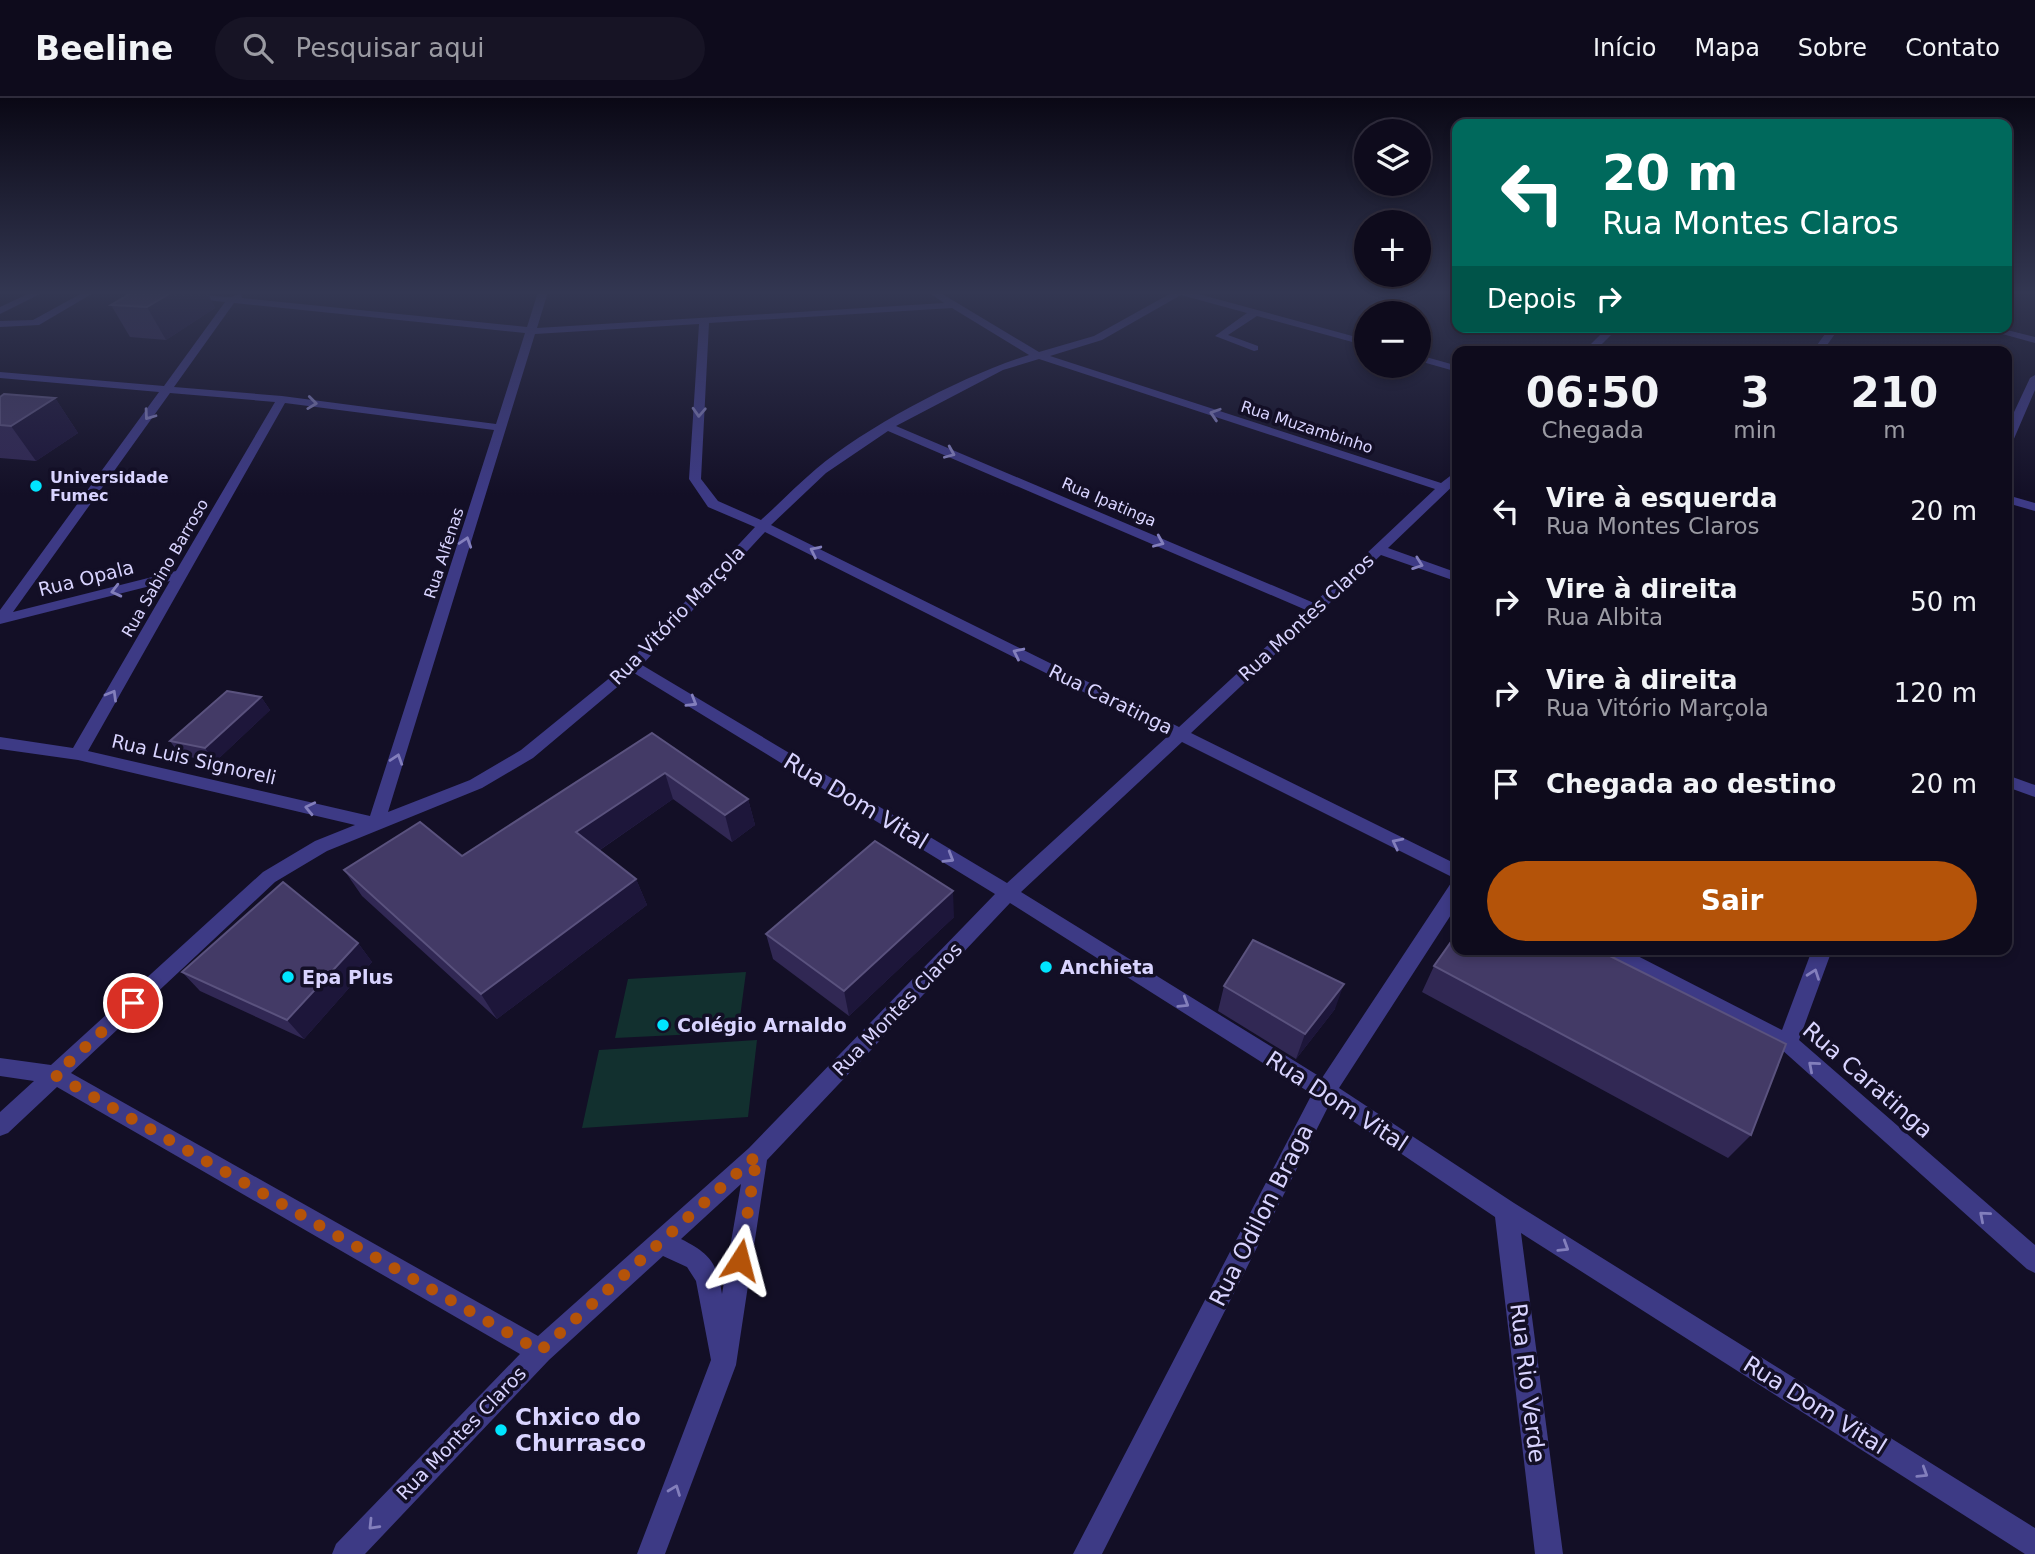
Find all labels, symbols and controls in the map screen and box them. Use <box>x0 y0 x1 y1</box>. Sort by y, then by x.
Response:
search box <box>215 17 705 80</box>
text: Beeline <box>35 29 173 68</box>
icon: search <box>239 29 277 67</box>
text: Pesquisar aqui <box>295 33 485 63</box>
text: Início <box>1593 34 1657 62</box>
text: Mapa <box>1695 34 1760 62</box>
text: Sobre <box>1798 34 1867 62</box>
text: Contato <box>1905 34 2000 62</box>
map controls <box>1354 119 1431 378</box>
button: layers <box>1354 119 1431 196</box>
text: 20 m <box>1602 145 1738 202</box>
icon: left <box>1487 147 1578 238</box>
text: Rua Montes Claros <box>1602 204 1899 242</box>
button: + <box>1354 210 1431 287</box>
icon: right <box>1590 280 1628 318</box>
text: Depois <box>1487 284 1576 314</box>
button: − <box>1354 301 1431 378</box>
text: 06:50 <box>1526 368 1660 417</box>
text: 3 <box>1740 368 1770 417</box>
text: 210 <box>1851 368 1938 417</box>
one-way arrow <box>306 395 318 410</box>
street label: Rua Muzambinho <box>1239 397 1375 457</box>
one-way arrow <box>145 407 157 420</box>
one-way arrow <box>692 407 707 418</box>
one-way arrow <box>1209 408 1222 422</box>
text: Chegada <box>1542 417 1644 443</box>
text: min <box>1733 417 1777 443</box>
text: m <box>1883 417 1906 443</box>
one-way arrow <box>943 445 955 459</box>
place label: Universidade Fumec <box>50 468 169 505</box>
street label: Rua Ipatinga <box>1059 474 1159 530</box>
marker: Universidade Fumec <box>28 478 44 494</box>
text: Vire à esquerda <box>1546 483 1778 513</box>
icon: left <box>1487 492 1525 530</box>
street label: Rua Sabino Barroso <box>118 496 212 640</box>
text: 20 m <box>1910 496 1977 526</box>
street label: Rua Alfenas <box>420 505 468 601</box>
text: Rua Montes Claros <box>1546 513 1759 539</box>
one-way arrow <box>1153 534 1165 548</box>
one-way arrow <box>457 536 472 548</box>
street label: Rua Vitório Marçola <box>605 541 749 689</box>
one-way arrow <box>810 546 822 560</box>
street label: Rua Montes Claros <box>1234 549 1378 685</box>
one-way arrow <box>1411 555 1423 569</box>
street label: Rua Opala <box>36 556 136 600</box>
text: Vire à direita <box>1546 574 1738 604</box>
one-way arrow <box>110 583 122 597</box>
icon: right <box>1487 583 1525 621</box>
text: 50 m <box>1910 587 1977 617</box>
text: Rua Albita <box>1546 604 1663 630</box>
one-way arrow <box>1013 647 1025 661</box>
street label: Rua Caratinga <box>1046 660 1176 738</box>
text: Vire à direita <box>1546 665 1738 695</box>
icon: right <box>1487 674 1525 712</box>
text: 120 m <box>1894 678 1977 708</box>
one-way arrow <box>104 690 117 702</box>
one-way arrow <box>684 693 697 706</box>
text: Rua Vitório Marçola <box>1546 695 1769 721</box>
street label: Rua Luis Signoreli <box>110 729 278 789</box>
street label: Rua Dom Vital <box>779 748 933 854</box>
one-way arrow <box>389 753 403 765</box>
icon: arrive <box>1487 765 1525 803</box>
text: Chegada ao destino <box>1546 769 1836 799</box>
text: 20 m <box>1910 769 1977 799</box>
one-way arrow <box>304 802 316 816</box>
one-way arrow <box>1392 837 1404 851</box>
one-way arrow <box>942 849 955 862</box>
button: Sair <box>1487 861 1977 941</box>
street label: Rua Montes Claros <box>828 938 966 1080</box>
place label: Anchieta <box>1060 956 1154 978</box>
marker: Anchieta <box>1038 959 1054 975</box>
place label: Epa Plus <box>302 966 393 988</box>
one-way arrow <box>1806 968 1820 980</box>
marker: Epa Plus <box>280 969 296 985</box>
pin <box>103 973 163 1033</box>
icon: arrive <box>114 984 152 1022</box>
one-way arrow <box>1176 995 1189 1008</box>
place label: Colégio Arnaldo <box>677 1014 847 1036</box>
marker: Colégio Arnaldo <box>655 1017 671 1033</box>
street label: Rua Caratinga <box>1798 1017 1938 1143</box>
street label: Rua Dom Vital <box>1261 1046 1413 1156</box>
one-way arrow <box>1809 1061 1822 1074</box>
street label: Rua Odilon Braga <box>1204 1120 1318 1310</box>
one-way arrow <box>1979 1212 1992 1224</box>
position arrow <box>703 1223 777 1297</box>
one-way arrow <box>1557 1239 1570 1252</box>
street label: Rua Rio Verde <box>1505 1302 1551 1464</box>
street label: Rua Dom Vital <box>1739 1351 1891 1459</box>
street label: Rua Montes Claros <box>392 1362 530 1504</box>
place label: Chxico do Churrasco <box>515 1404 646 1456</box>
marker: Chxico do Churrasco <box>493 1422 509 1438</box>
one-way arrow <box>1915 1464 1928 1477</box>
one-way arrow <box>667 1485 681 1497</box>
one-way arrow <box>369 1517 382 1530</box>

